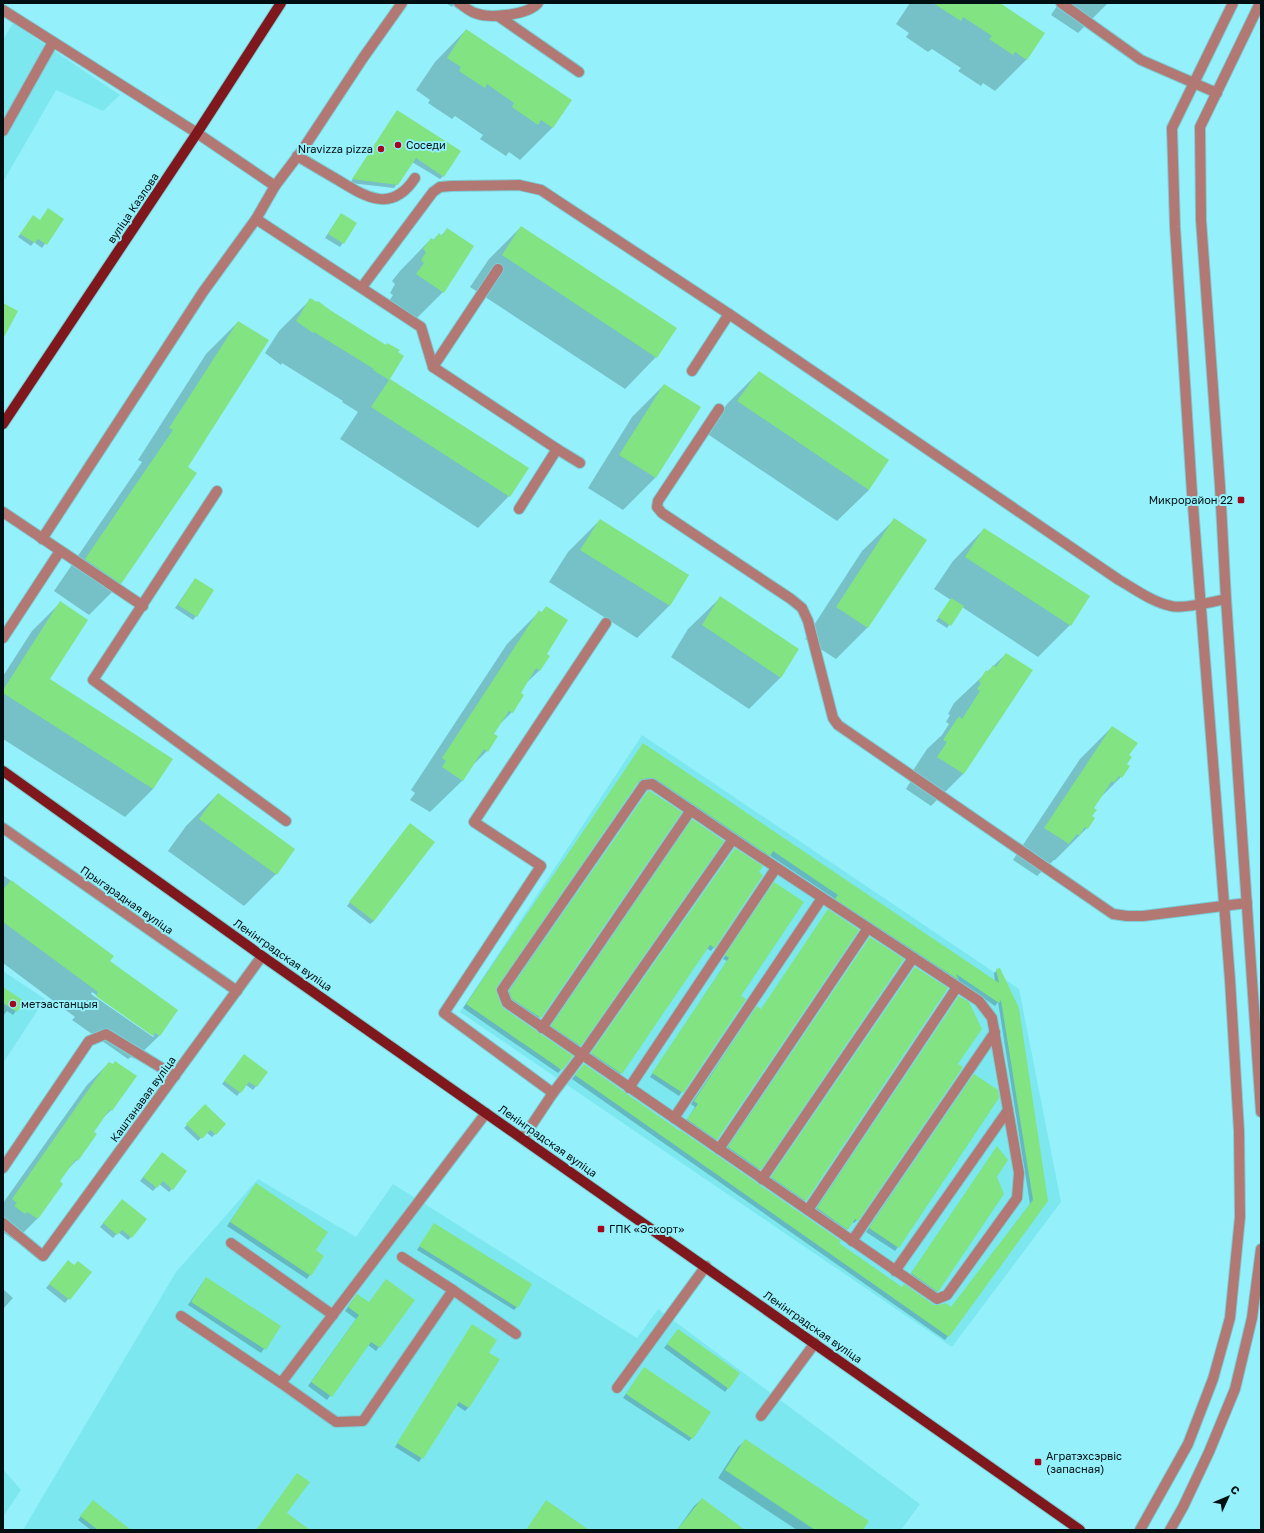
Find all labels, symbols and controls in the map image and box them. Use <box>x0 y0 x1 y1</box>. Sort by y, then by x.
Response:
place label: Соседи <box>406 138 446 151</box>
marker: Соседи <box>393 140 403 150</box>
place label: Nravizza pizza <box>298 142 373 155</box>
marker: Nravizza pizza <box>376 144 386 154</box>
street label: вуліца Казлова <box>104 170 161 245</box>
place label: Микрорайон 22 <box>1149 493 1233 506</box>
marker: Микрорайон 22 <box>1236 495 1246 505</box>
street label: Прыгарадная вуліца <box>78 863 176 937</box>
street label: Ленінградская вуліца <box>232 916 335 994</box>
place label: метэастанцыя <box>21 997 98 1010</box>
marker: метэастанцыя <box>8 999 18 1009</box>
street label: Каштанавая вуліца <box>107 1053 178 1144</box>
street label: Ленінградская вуліца <box>497 1102 600 1180</box>
place label: ГПК «Эскорт» <box>609 1222 684 1235</box>
marker: ГПК «Эскорт» <box>596 1224 606 1234</box>
street label: Ленінградская вуліца <box>762 1288 865 1366</box>
place label: Агратэхсэрвіс (запасная) <box>1046 1449 1122 1475</box>
marker: Агратэхсэрвіс (запасная) <box>1033 1457 1043 1467</box>
north arrow <box>1208 1477 1248 1517</box>
text: С <box>1228 1482 1243 1497</box>

